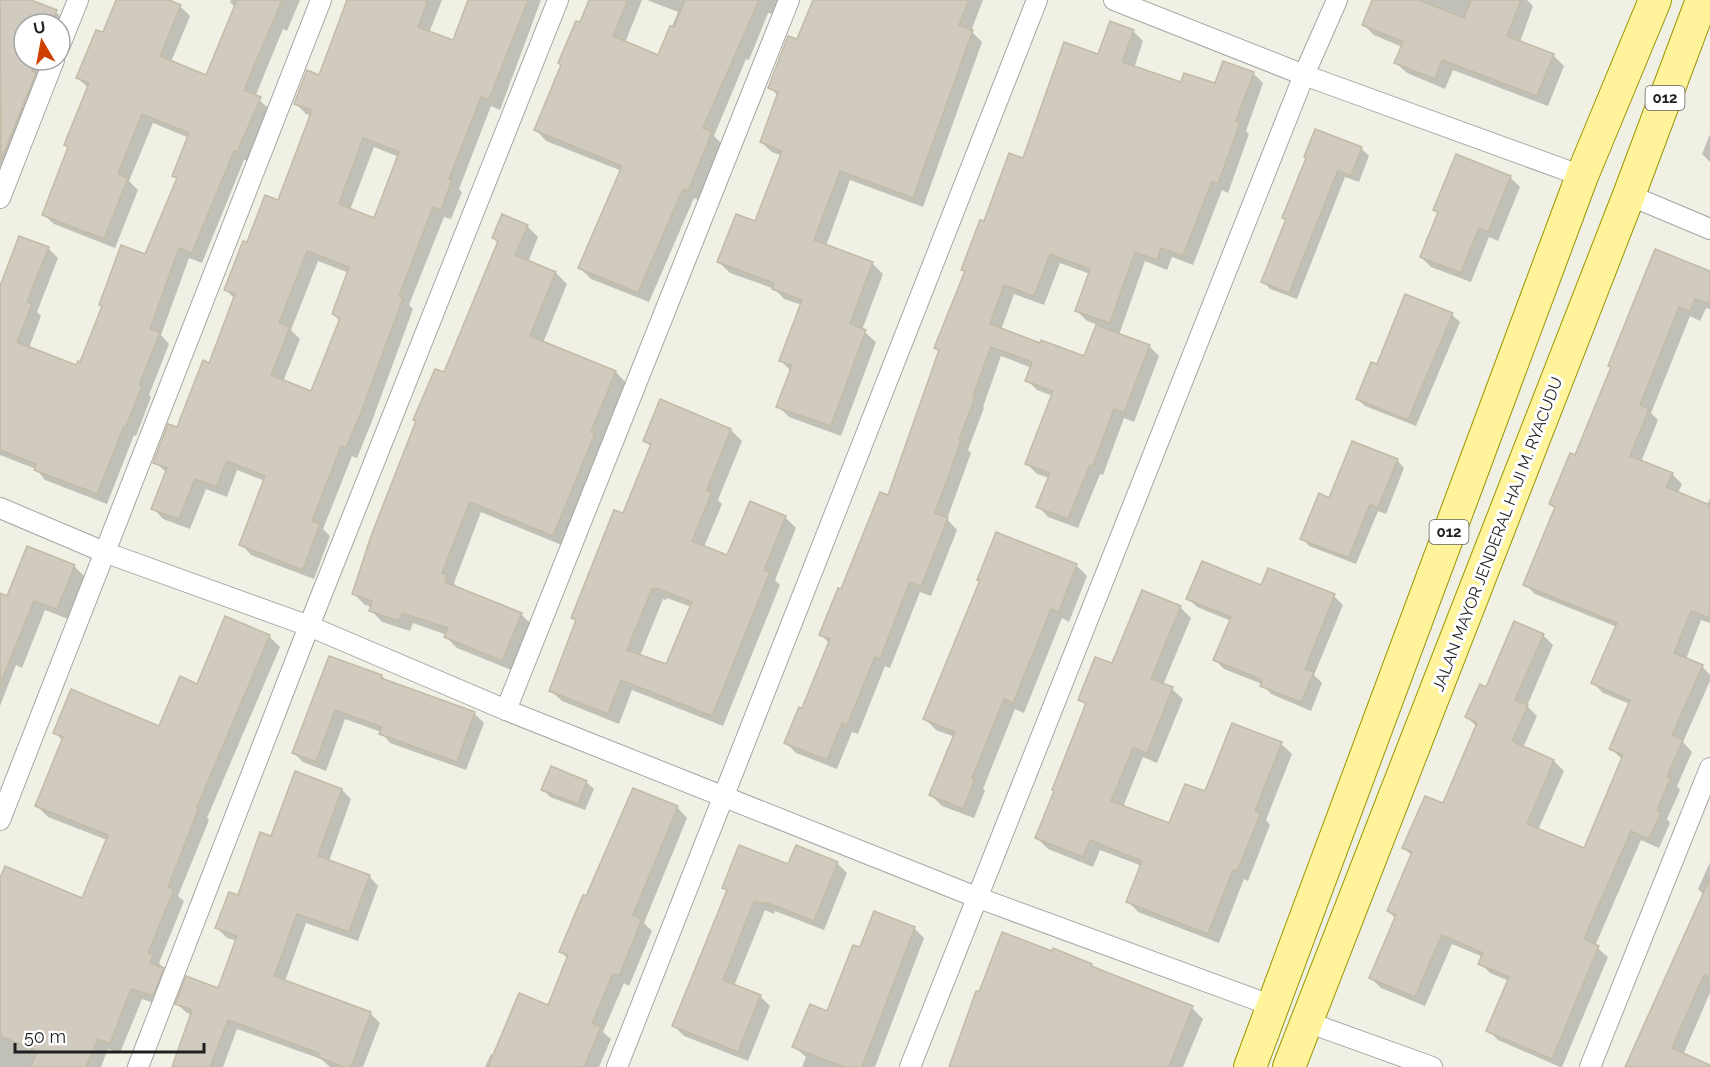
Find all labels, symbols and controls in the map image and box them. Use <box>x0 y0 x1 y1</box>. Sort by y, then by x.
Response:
north arrow <box>12 12 72 72</box>
text: U <box>32 17 47 38</box>
road number: 012 <box>1646 86 1684 110</box>
street label: JALAN MAYOR JENDERAL HAJI M. RYACUDU <box>1429 374 1566 694</box>
road number: 012 <box>1430 520 1468 544</box>
scale bar <box>15 1016 204 1054</box>
text: 50 m <box>24 1026 66 1047</box>

